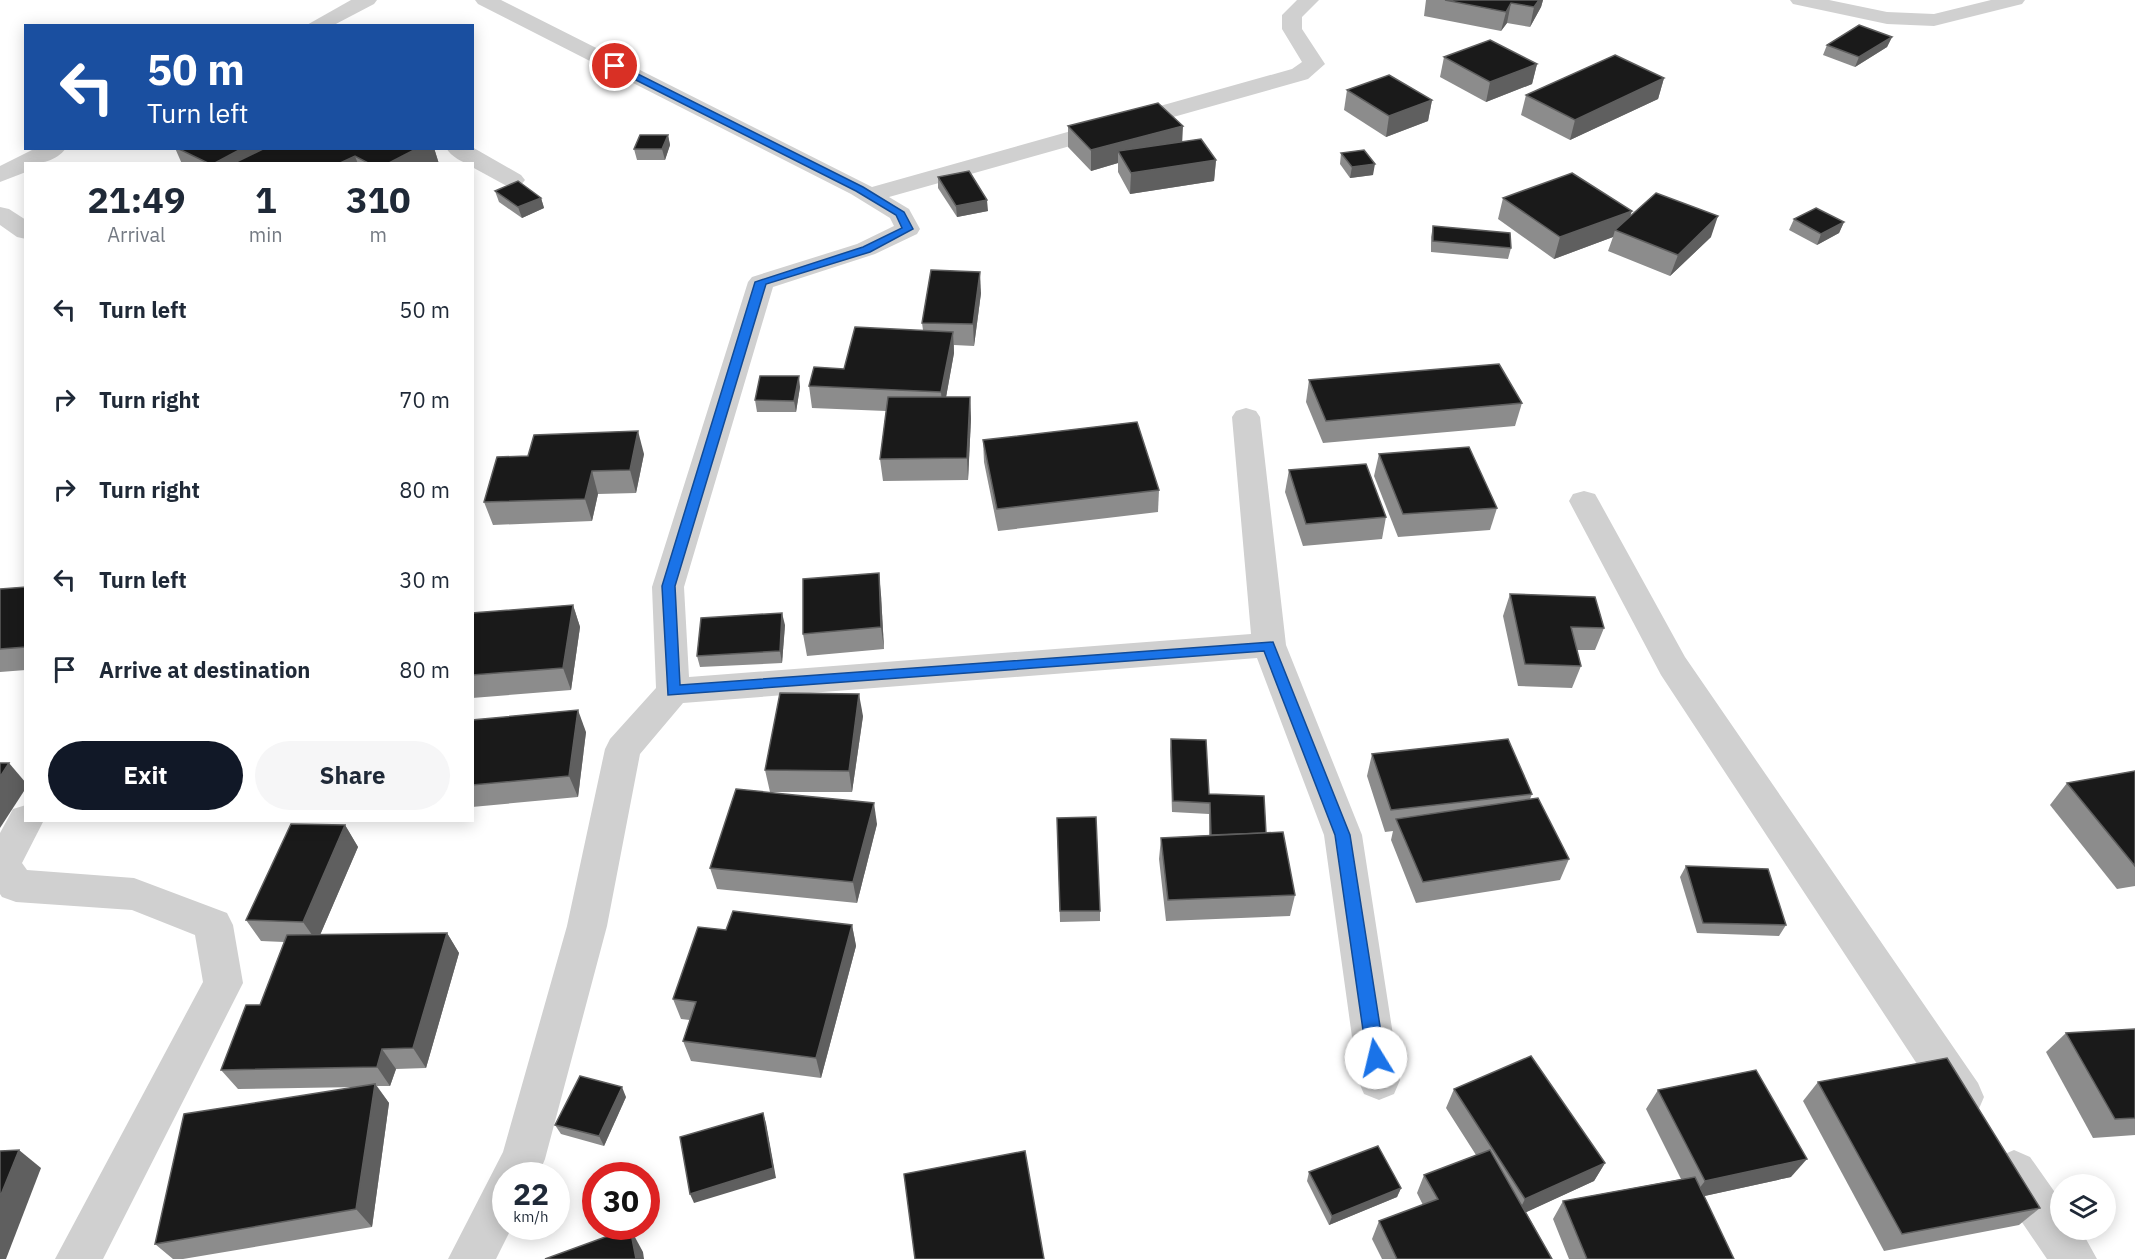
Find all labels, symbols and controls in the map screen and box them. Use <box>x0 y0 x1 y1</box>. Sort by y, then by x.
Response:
pin <box>589 40 640 91</box>
text: 50 m <box>147 42 245 97</box>
icon: left <box>48 48 126 126</box>
icon: arrive <box>598 49 631 82</box>
text: Turn left <box>147 95 248 130</box>
text: 21:49 <box>87 176 186 223</box>
text: 1 <box>255 176 277 223</box>
text: 310 <box>346 176 411 223</box>
text: Arrival <box>107 221 166 248</box>
text: min <box>249 221 283 248</box>
text: m <box>370 221 387 248</box>
icon: left <box>48 293 81 326</box>
text: Turn left <box>99 295 187 324</box>
text: 50 m <box>399 295 450 324</box>
icon: right <box>48 383 81 416</box>
text: Turn right <box>99 385 200 414</box>
text: 70 m <box>399 385 450 414</box>
icon: right <box>48 473 81 506</box>
text: Turn right <box>99 475 200 504</box>
text: 80 m <box>399 475 450 504</box>
icon: left <box>48 563 81 596</box>
text: Turn left <box>99 565 187 594</box>
text: 30 m <box>399 565 450 594</box>
icon: arrive <box>48 653 81 686</box>
text: Arrive at destination <box>99 655 310 684</box>
text: 80 m <box>399 655 450 684</box>
button: Exit <box>48 741 243 810</box>
button: Share <box>255 741 450 810</box>
position arrow <box>1344 1026 1408 1090</box>
speed limit sign: 30 <box>582 1162 660 1240</box>
text: 22 <box>513 1174 549 1213</box>
map controls <box>2050 1174 2116 1240</box>
button: layers <box>2050 1174 2116 1240</box>
text: km/h <box>513 1207 549 1226</box>

